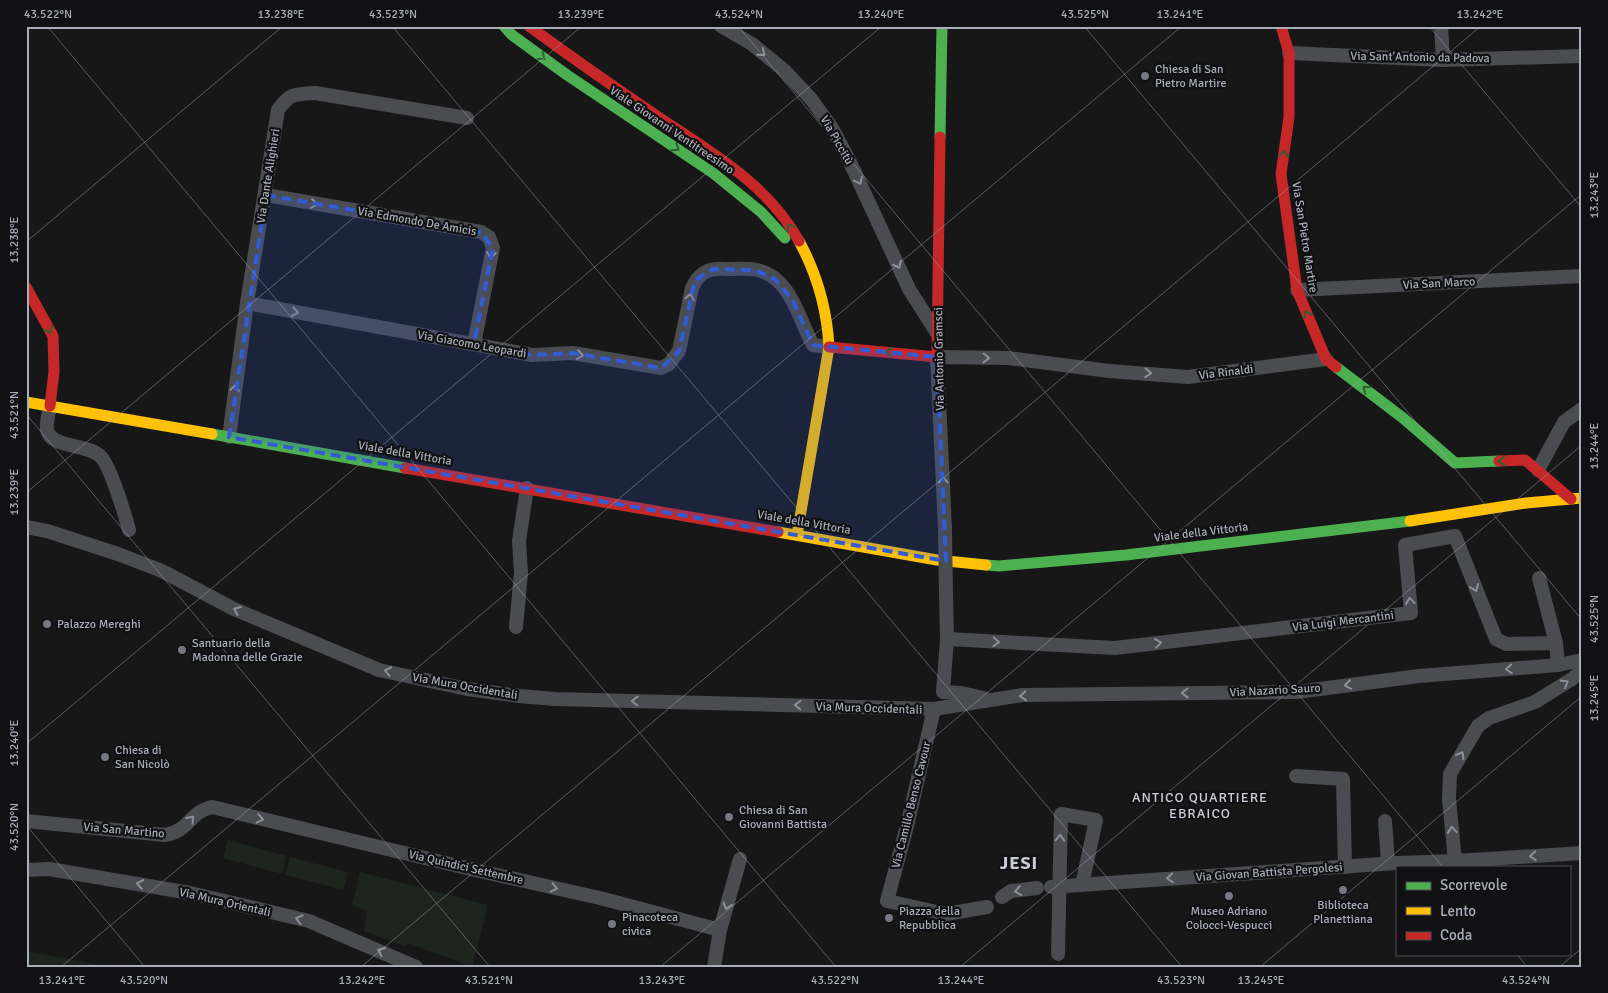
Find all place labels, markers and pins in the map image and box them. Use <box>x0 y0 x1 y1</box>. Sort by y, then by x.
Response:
place label: Chiesa di San Pietro Martire <box>1155 62 1227 91</box>
marker: Chiesa di San Pietro Martire <box>1139 70 1151 82</box>
place label: Palazzo Mereghi <box>57 617 141 632</box>
marker: Palazzo Mereghi <box>41 618 53 630</box>
place label: Santuario della Madonna delle Grazie <box>192 636 303 665</box>
marker: Santuario della Madonna delle Grazie <box>176 644 188 656</box>
place label: Chiesa di San Nicolò <box>115 743 170 772</box>
marker: Chiesa di San Nicolò <box>99 751 111 763</box>
place label: Chiesa di San Giovanni Battista <box>739 803 827 832</box>
marker: Chiesa di San Giovanni Battista <box>723 811 735 823</box>
marker: Biblioteca Planettiana <box>1337 884 1349 896</box>
marker: Museo Adriano Colocci-Vespucci <box>1223 890 1235 902</box>
place label: Biblioteca Planettiana <box>1313 898 1373 927</box>
place label: Piazza della Repubblica <box>899 904 960 933</box>
place label: Museo Adriano Colocci-Vespucci <box>1186 904 1272 933</box>
place label: Pinacoteca civica <box>622 910 678 939</box>
marker: Piazza della Repubblica <box>883 912 895 924</box>
marker: Pinacoteca civica <box>606 918 618 930</box>

